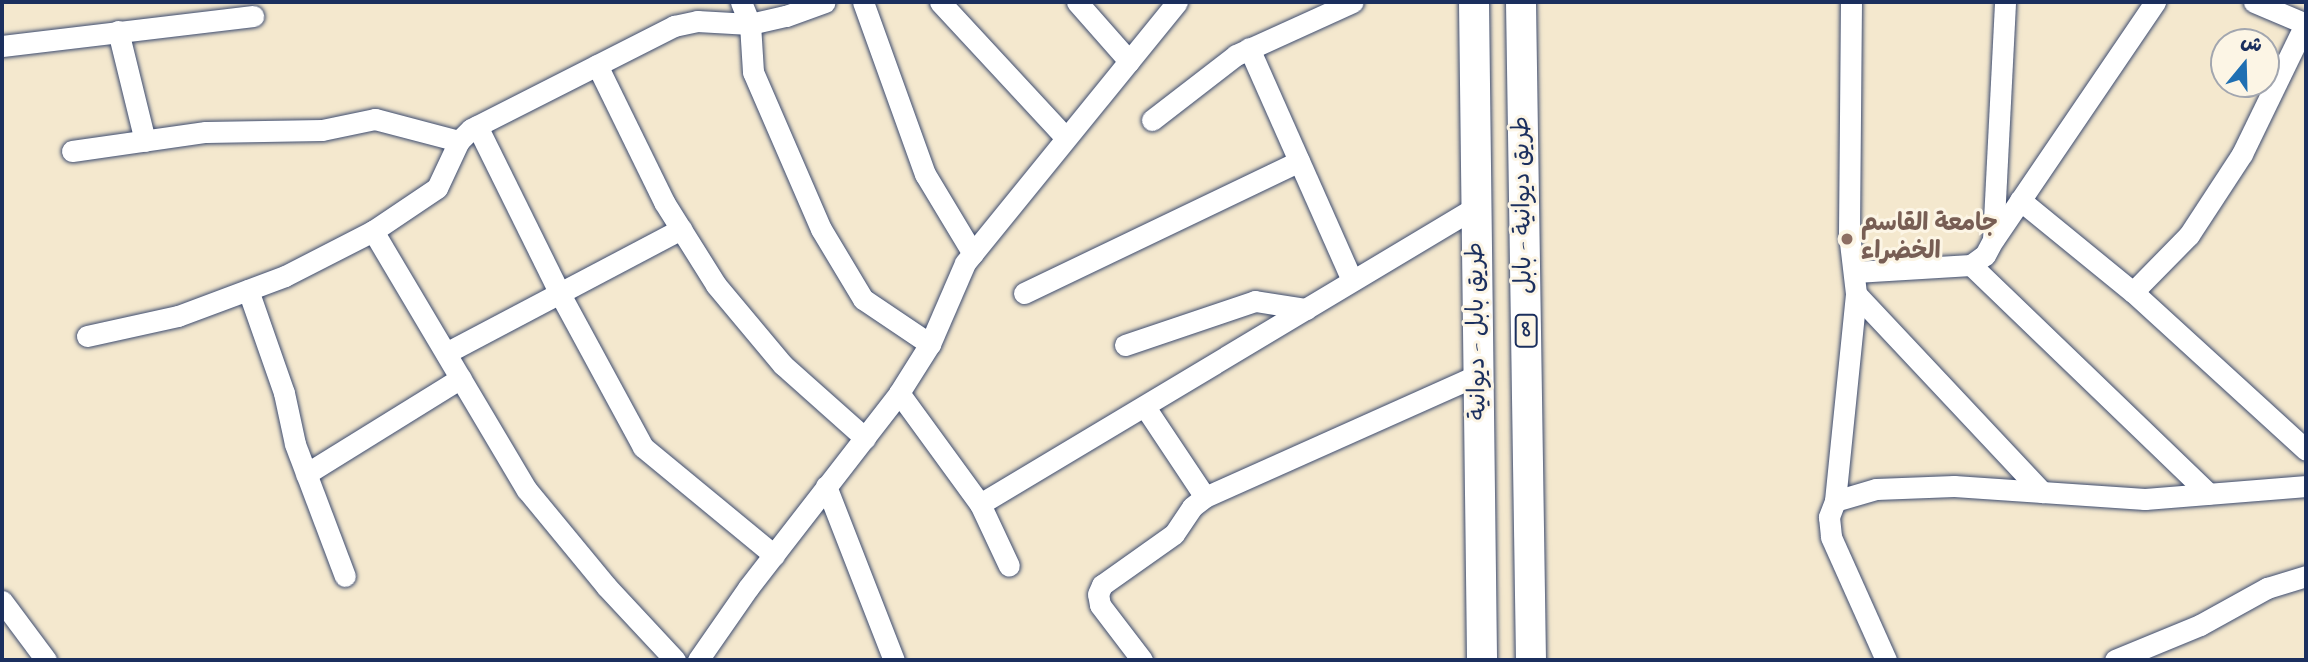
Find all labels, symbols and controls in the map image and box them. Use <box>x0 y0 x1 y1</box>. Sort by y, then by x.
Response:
north arrow <box>2210 28 2280 98</box>
text: ش <box>2237 28 2266 61</box>
street label: طريق ديوانية - بابل <box>1508 116 1540 294</box>
place label: جامعة القاسم الخضراء <box>1861 211 1998 267</box>
marker: جامعة القاسم الخضراء <box>1839 231 1855 247</box>
street label: طريق بابل - ديوانية <box>1462 242 1494 420</box>
road number: 8 <box>1514 312 1538 350</box>

